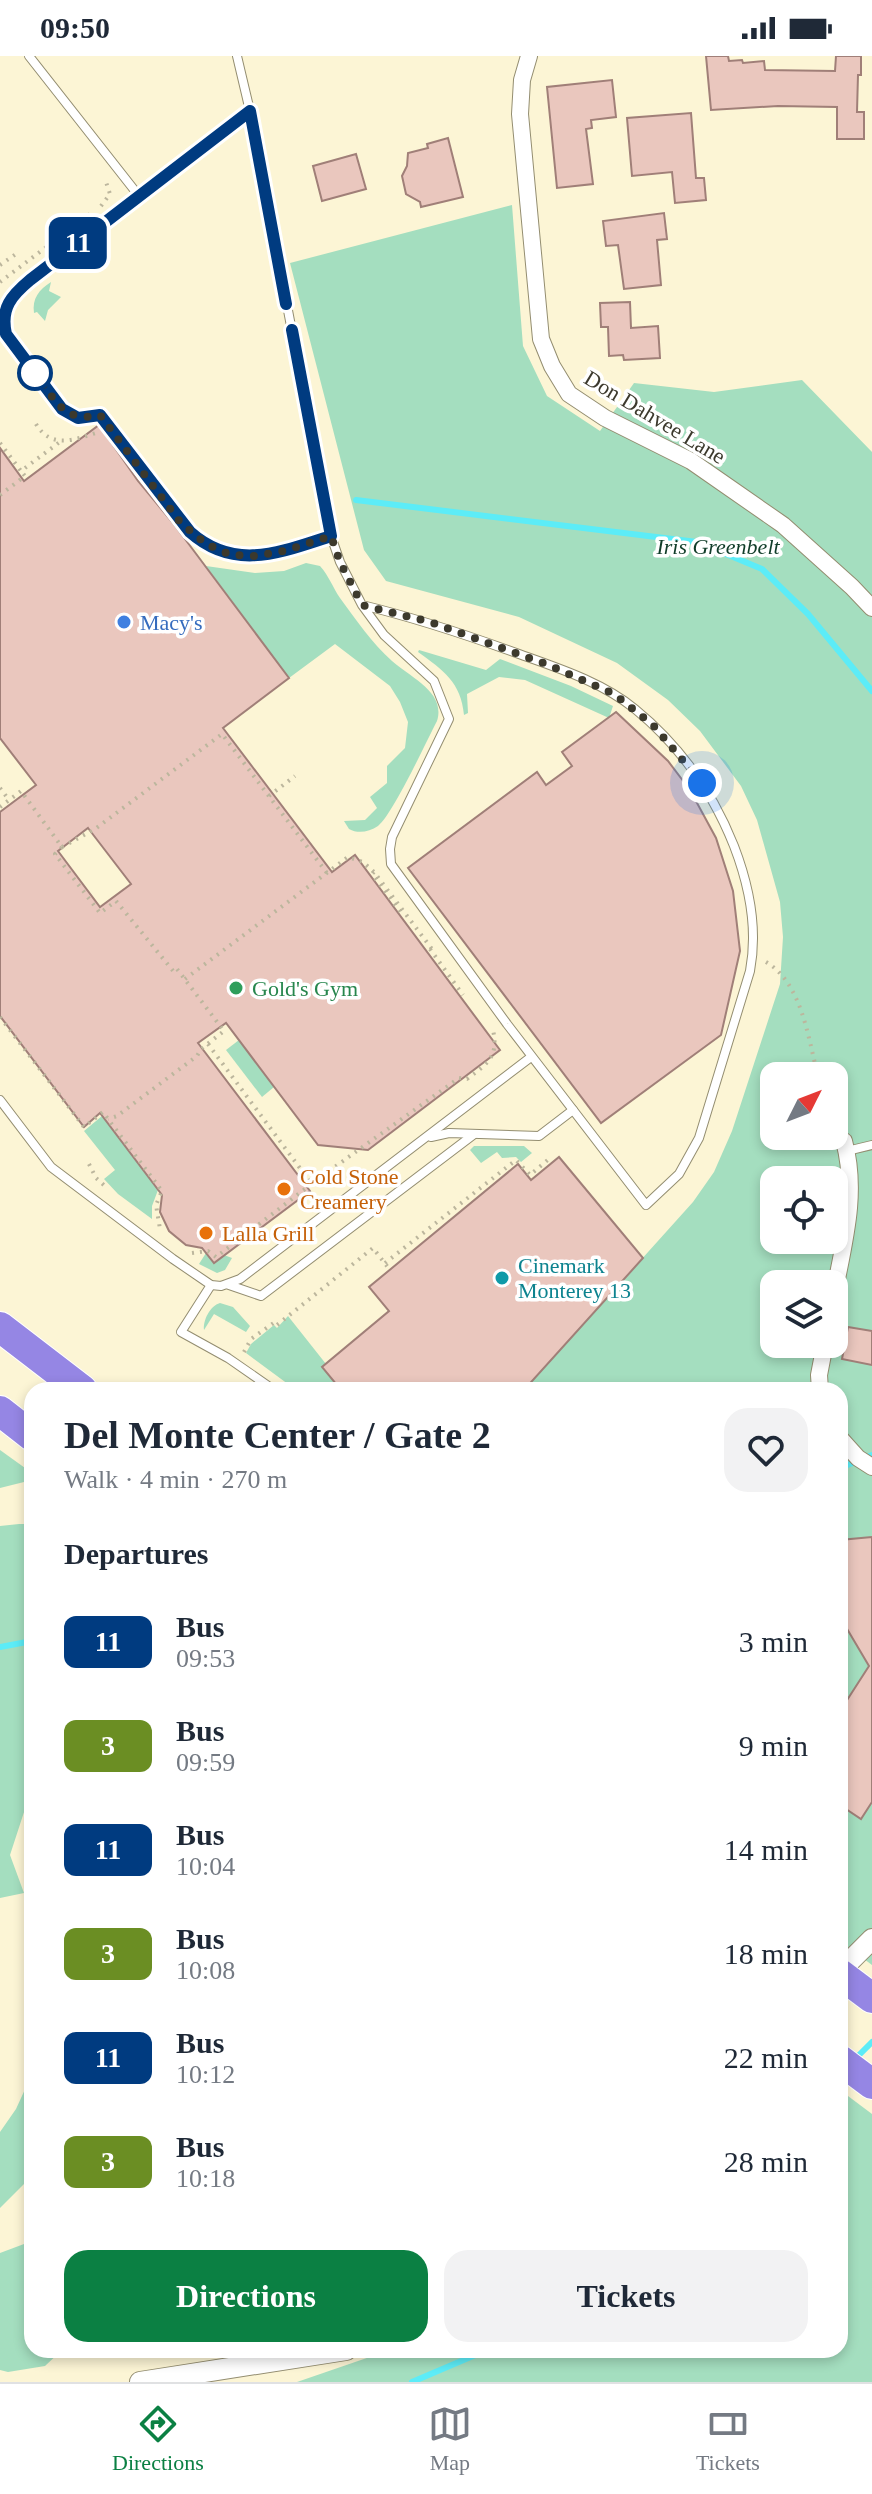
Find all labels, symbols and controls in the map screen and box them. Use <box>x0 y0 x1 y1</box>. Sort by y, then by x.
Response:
text: 09:50 <box>40 11 110 44</box>
line badge: 11 <box>42 217 114 269</box>
text: 11 <box>65 227 91 258</box>
unlabelled marker <box>18 356 52 390</box>
street label: Don Dahvee Lane <box>580 365 730 469</box>
park label: Iris Greenbelt <box>655 534 780 559</box>
place label: Macy's <box>140 610 203 635</box>
marker: Macy's <box>115 613 133 631</box>
your location <box>682 763 722 803</box>
place label: Gold's Gym <box>252 976 358 1001</box>
marker: Gold's Gym <box>227 979 245 997</box>
north arrow <box>760 1062 848 1150</box>
map controls <box>760 1062 848 1358</box>
place label: Cold Stone Creamery <box>300 1164 398 1214</box>
button: locate <box>760 1166 848 1254</box>
marker: Cold Stone Creamery <box>275 1180 293 1198</box>
place label: Lalla Grill <box>222 1221 314 1246</box>
marker: Lalla Grill <box>197 1224 215 1242</box>
place label: Cinemark Monterey 13 <box>518 1253 631 1303</box>
marker: Cinemark Monterey 13 <box>493 1269 511 1287</box>
button: layers <box>760 1270 848 1358</box>
button: heart <box>724 1408 808 1492</box>
text: Del Monte Center / Gate 2 <box>64 1414 491 1456</box>
text: Walk · 4 min · 270 m <box>64 1465 287 1494</box>
text: Departures <box>64 1537 208 1570</box>
text: Bus <box>176 1610 224 1643</box>
text: 3 min <box>739 1625 808 1658</box>
text: 11 <box>95 1626 121 1657</box>
text: 09:53 <box>176 1644 235 1673</box>
text: Bus <box>176 1714 224 1747</box>
text: 9 min <box>739 1729 808 1762</box>
text: 3 <box>101 1730 115 1761</box>
text: 09:59 <box>176 1748 235 1777</box>
text: Bus <box>176 1818 224 1851</box>
text: 14 min <box>724 1833 808 1866</box>
text: 11 <box>95 1834 121 1865</box>
text: 10:04 <box>176 1852 235 1881</box>
text: Bus <box>176 1922 224 1955</box>
text: 18 min <box>724 1937 808 1970</box>
text: 3 <box>101 1938 115 1969</box>
text: 10:08 <box>176 1956 235 1985</box>
text: Bus <box>176 2026 224 2059</box>
text: 22 min <box>724 2041 808 2074</box>
text: 11 <box>95 2042 121 2073</box>
text: 10:12 <box>176 2060 235 2089</box>
text: Bus <box>176 2130 224 2163</box>
text: 28 min <box>724 2145 808 2178</box>
text: 3 <box>101 2146 115 2177</box>
text: 10:18 <box>176 2164 235 2193</box>
button: Directions <box>64 2250 428 2342</box>
button: Tickets <box>444 2250 808 2342</box>
tab: Directions <box>112 2402 204 2476</box>
tab: Map <box>428 2402 472 2476</box>
tab: Tickets <box>696 2402 760 2476</box>

